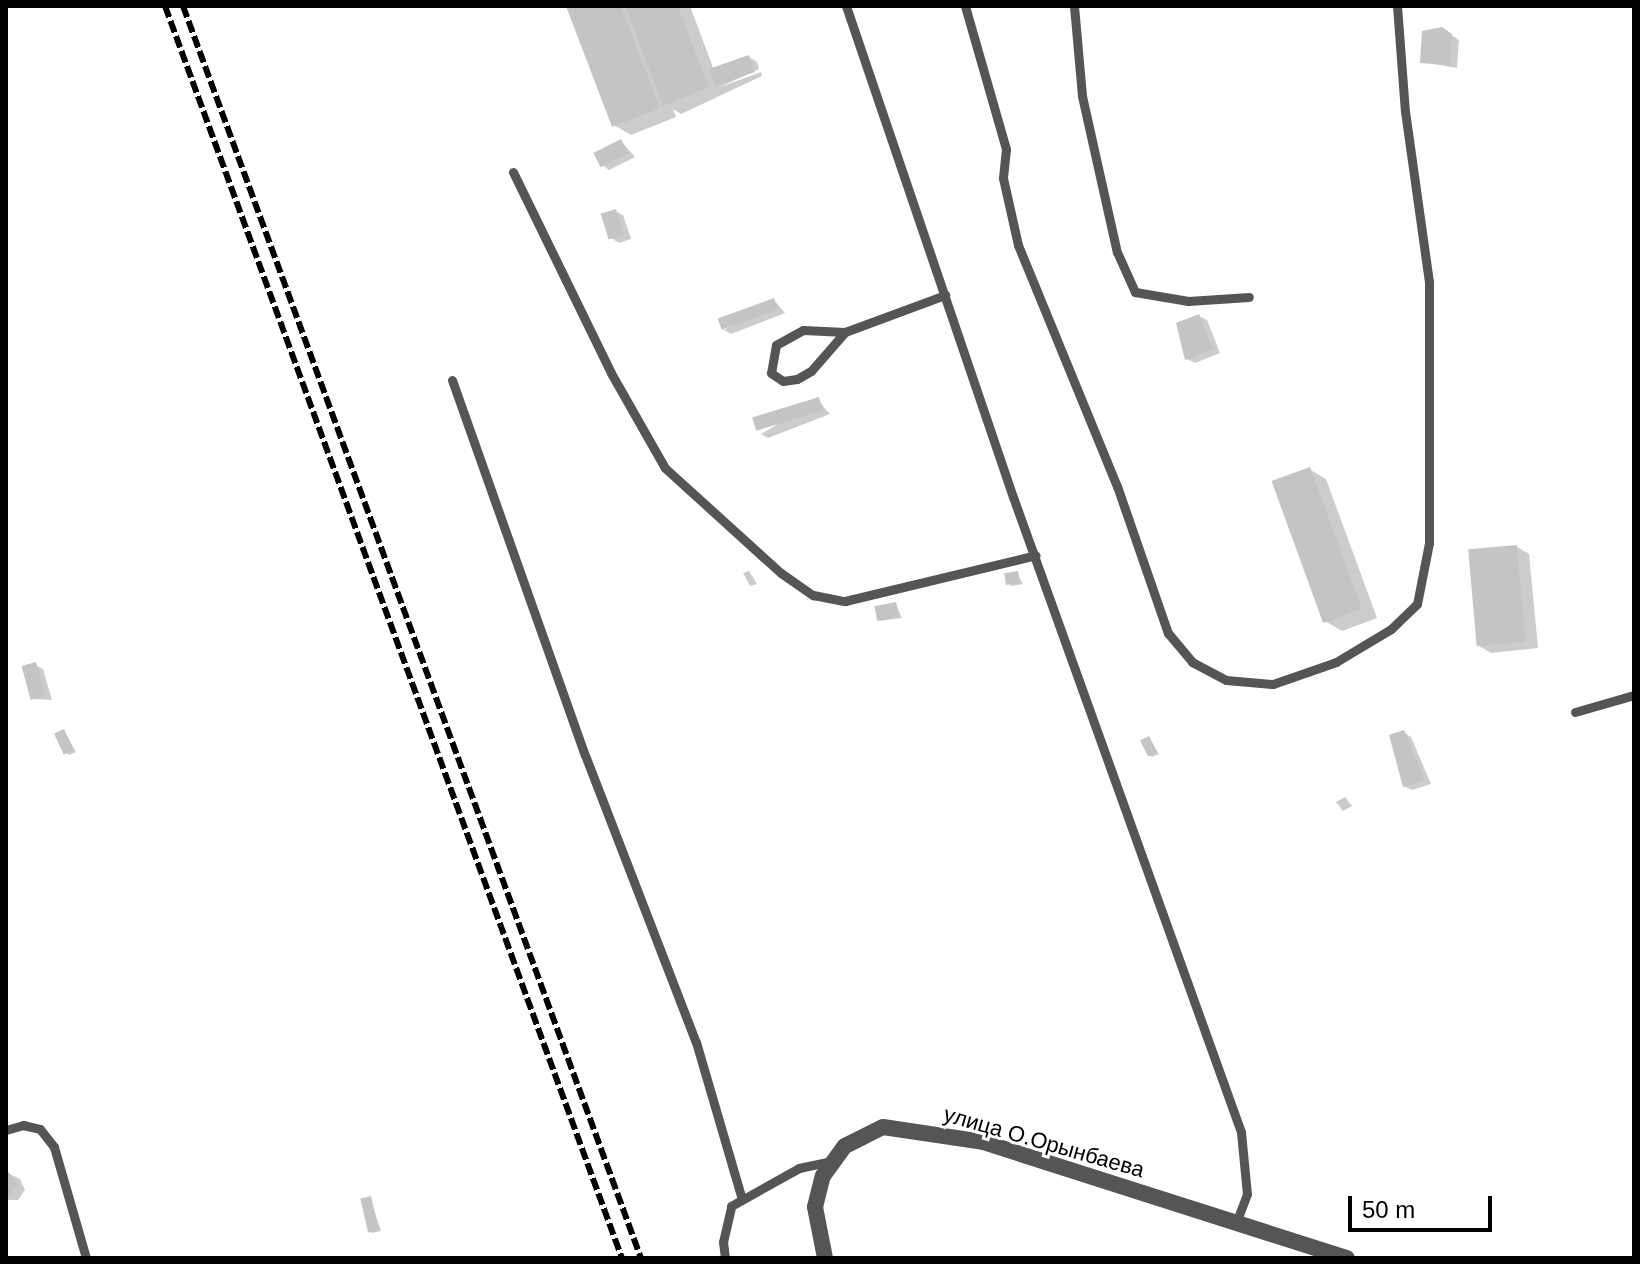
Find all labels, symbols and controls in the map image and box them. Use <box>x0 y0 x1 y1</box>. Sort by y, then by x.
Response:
street label: улица О.Орынбаева <box>941 1101 1147 1183</box>
scale bar <box>1352 1180 1496 1230</box>
text: 50 m <box>1362 1196 1415 1223</box>

